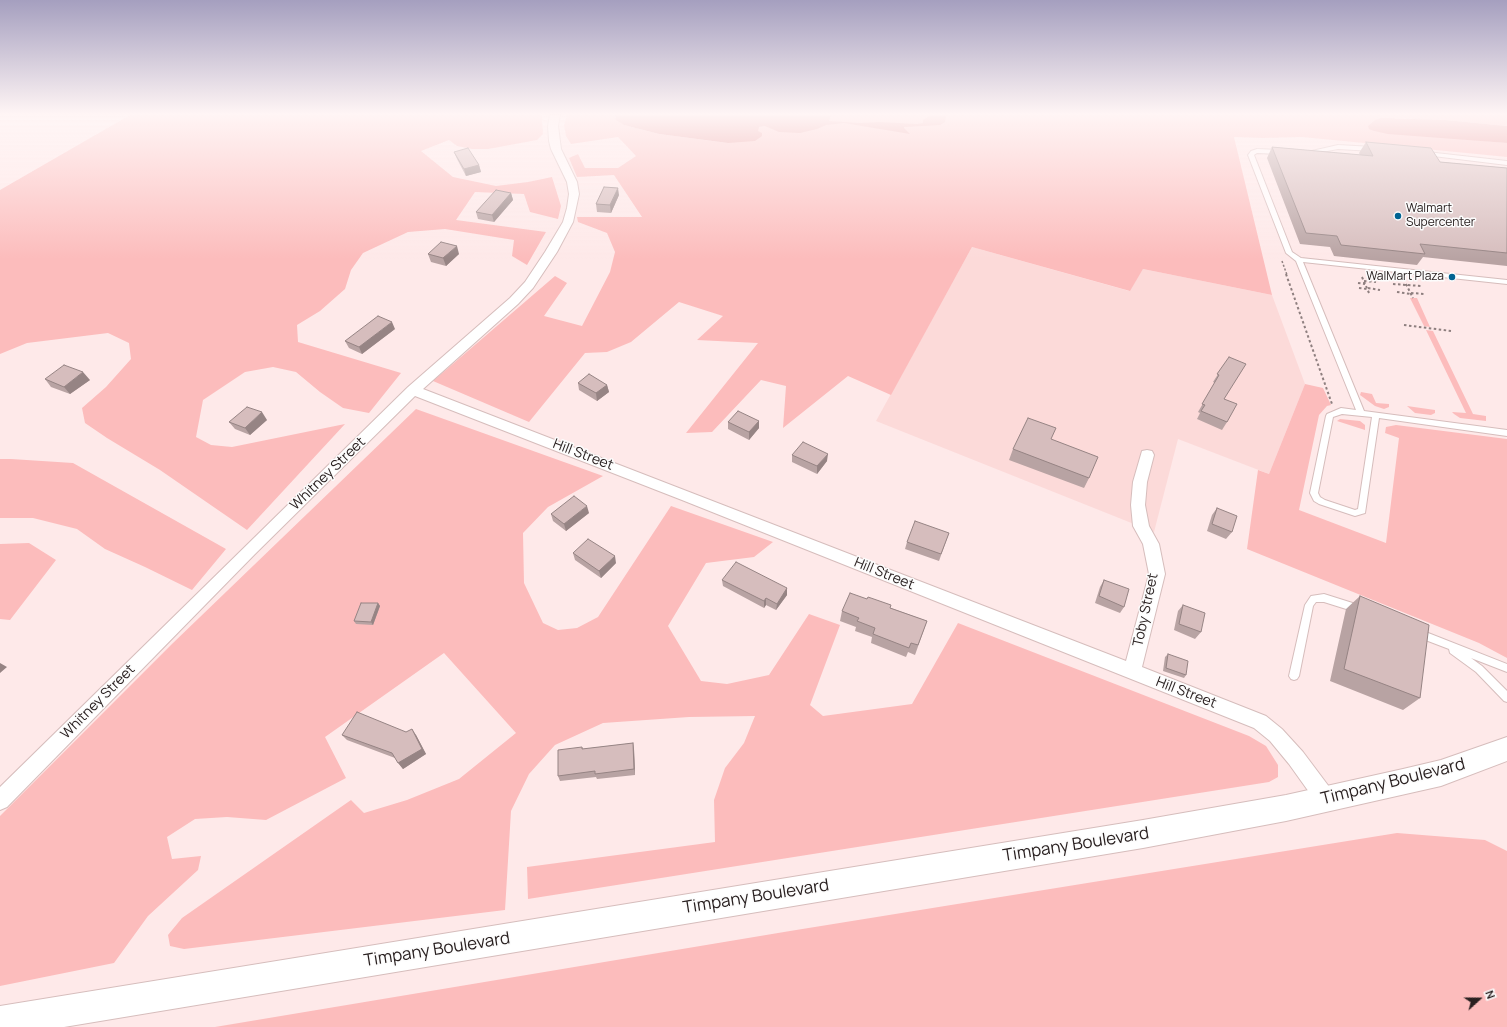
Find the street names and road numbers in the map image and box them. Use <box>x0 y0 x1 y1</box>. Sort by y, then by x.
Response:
street label: Whitney Street <box>287 434 369 514</box>
street label: Hill Street <box>550 436 616 474</box>
street label: Hill Street <box>852 554 916 594</box>
street label: Toby Street <box>1130 572 1162 648</box>
street label: Whitney Street <box>57 661 139 743</box>
street label: Hill Street <box>1153 674 1219 712</box>
street label: Timpany Boulevard <box>1319 754 1467 810</box>
street label: Timpany Boulevard <box>1001 823 1151 867</box>
street label: Timpany Boulevard <box>681 875 831 919</box>
street label: Timpany Boulevard <box>362 928 512 972</box>

